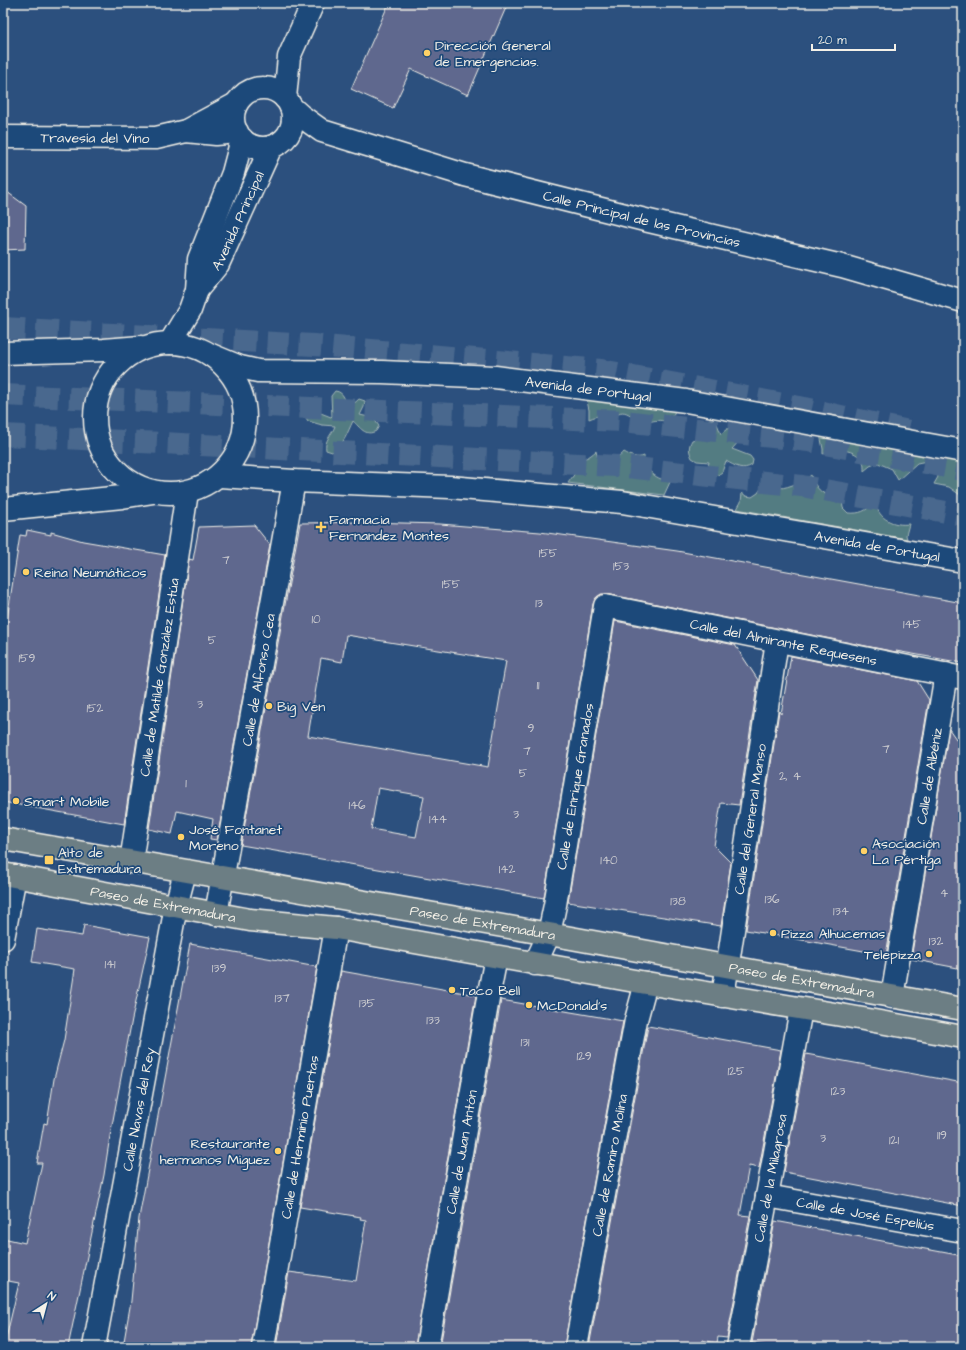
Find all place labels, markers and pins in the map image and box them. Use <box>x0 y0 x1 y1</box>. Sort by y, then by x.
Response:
place label: Dirección General de Emergencias. <box>435 36 551 72</box>
marker: Dirección General de Emergencias. <box>422 48 432 58</box>
place label: Farmacia Fernandez Montes <box>329 510 449 546</box>
marker: Farmacia Fernandez Montes <box>316 522 326 532</box>
place label: Reina Neumáticos <box>34 563 146 583</box>
marker: Reina Neumáticos <box>21 567 31 577</box>
place label: Big Ven <box>277 697 325 717</box>
marker: Big Ven <box>264 701 274 711</box>
place label: Smart Mobile <box>24 792 110 812</box>
marker: Smart Mobile <box>11 796 21 806</box>
place label: José Fontanet Moreno <box>189 820 282 856</box>
marker: José Fontanet Moreno <box>176 832 186 842</box>
place label: Asociación La Pértiga <box>872 834 941 870</box>
place label: Alto de Extremadura <box>58 843 141 879</box>
marker: Asociación La Pértiga <box>859 846 869 856</box>
marker: Alto de Extremadura <box>43 854 55 866</box>
place label: Pizza Alhucemas <box>781 924 885 944</box>
marker: Pizza Alhucemas <box>768 928 778 938</box>
place label: Telepizza <box>864 945 921 965</box>
marker: Telepizza <box>924 949 934 959</box>
place label: Taco Bell <box>460 981 520 1001</box>
marker: Taco Bell <box>447 985 457 995</box>
place label: McDonald's <box>537 996 607 1016</box>
marker: McDonald's <box>524 1000 534 1010</box>
place label: Restaurante hermanos Miguez <box>160 1134 270 1170</box>
marker: Restaurante hermanos Miguez <box>273 1146 283 1156</box>

